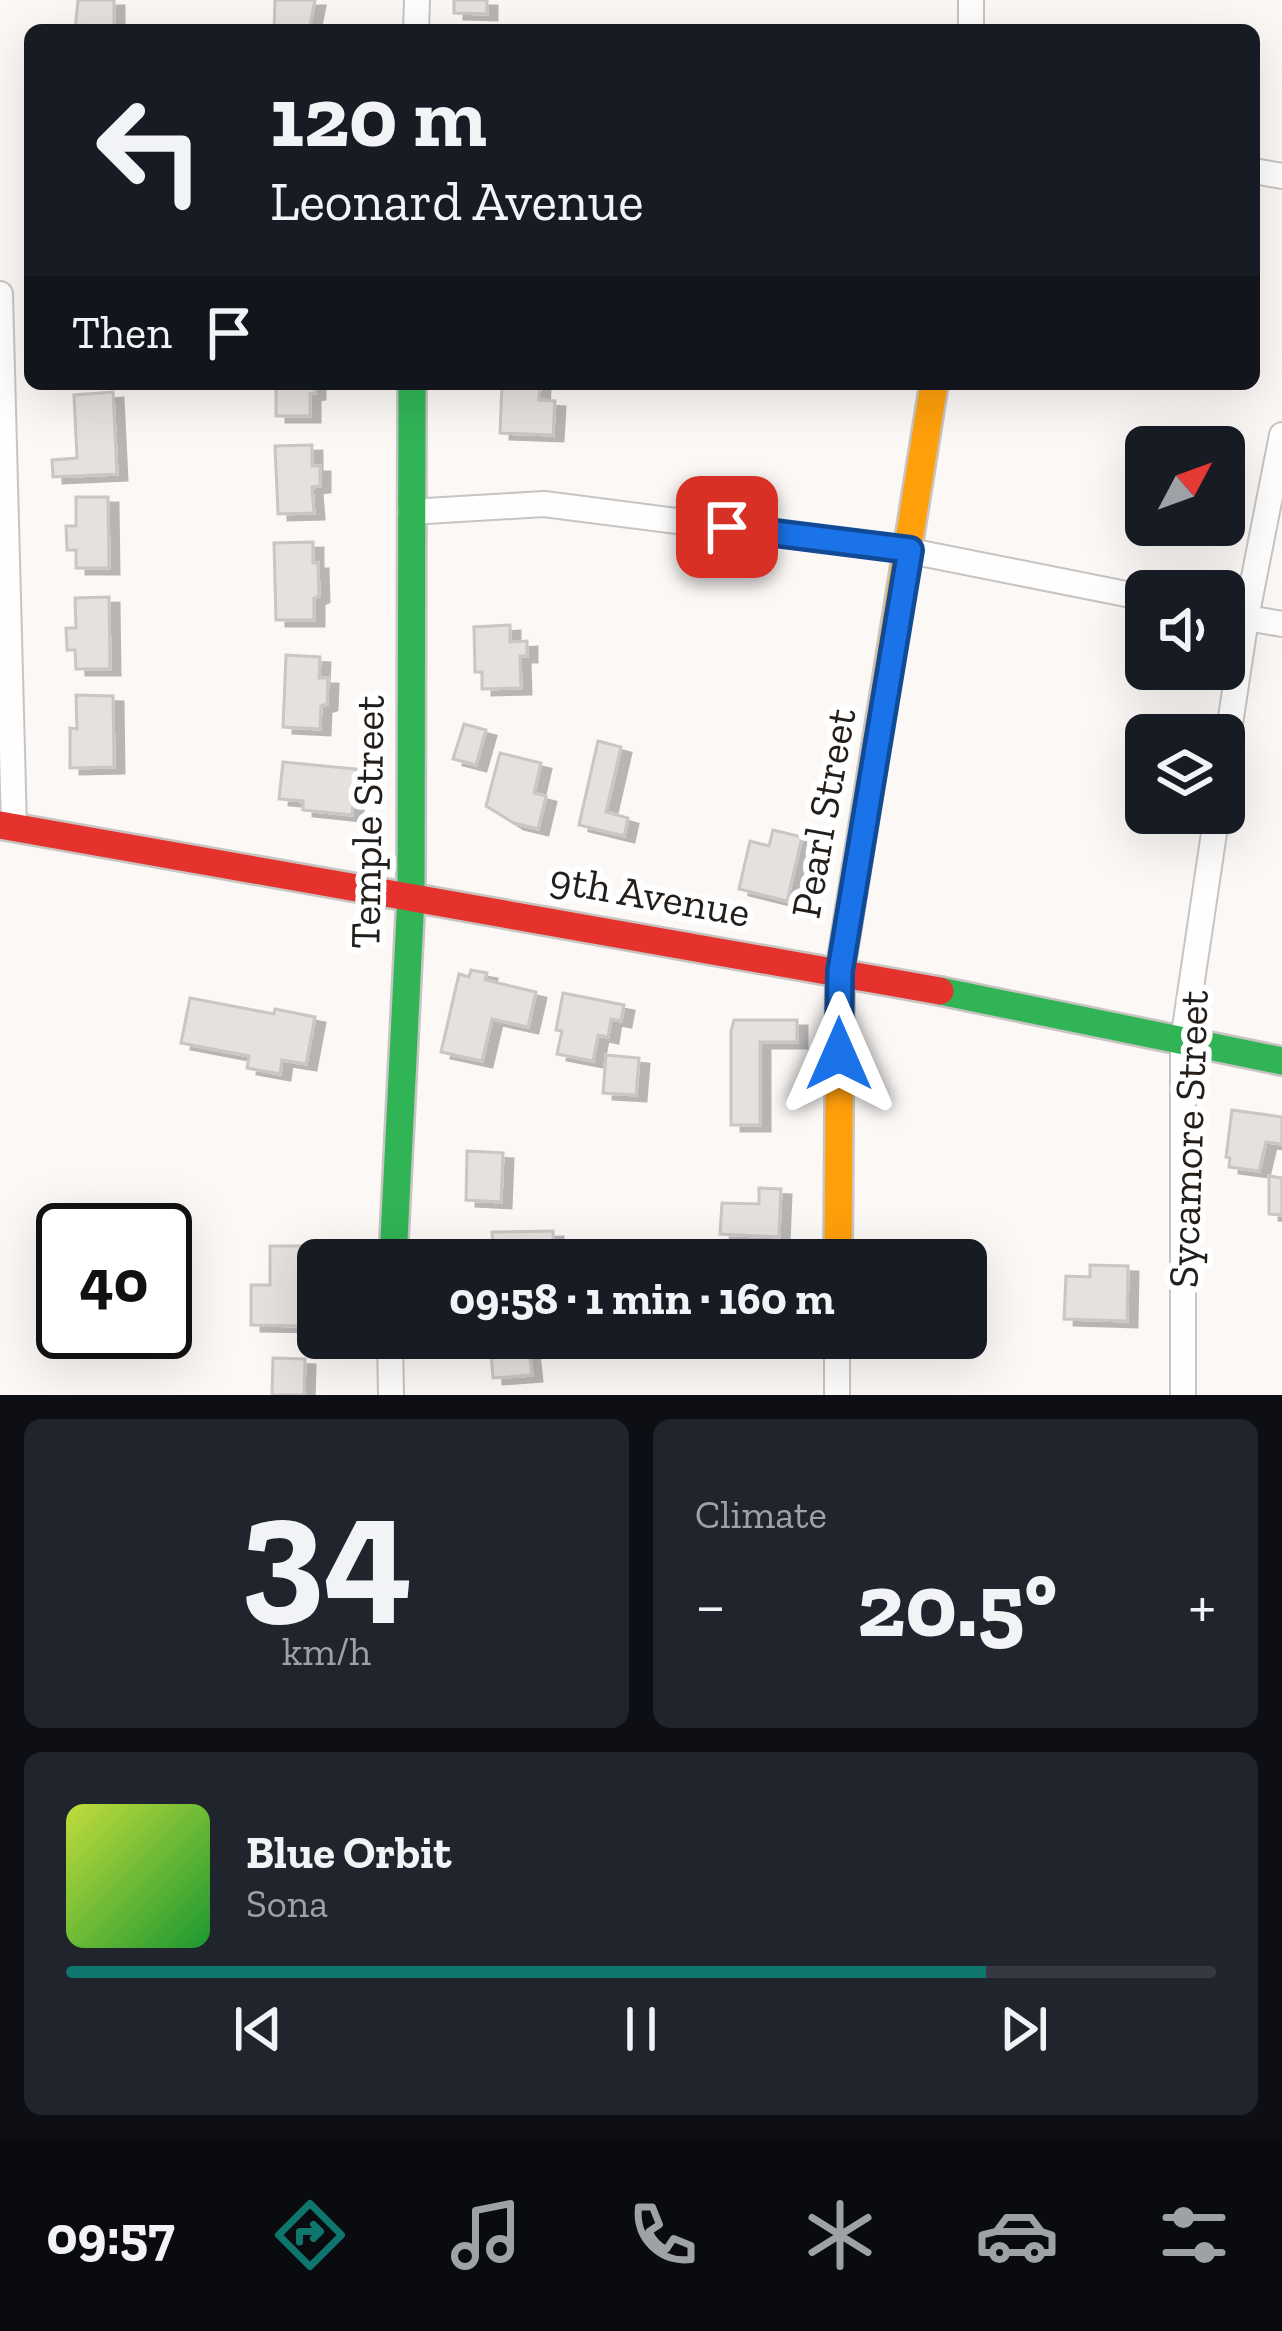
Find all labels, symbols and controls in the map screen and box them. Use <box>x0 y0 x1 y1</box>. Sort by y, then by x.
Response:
text: 120 m <box>270 67 487 168</box>
icon: left <box>72 72 228 228</box>
text: Leonard Avenue <box>270 169 644 234</box>
icon: arrive <box>196 300 262 366</box>
text: Then <box>72 306 172 360</box>
north arrow <box>1125 426 1245 546</box>
map controls <box>1125 426 1245 834</box>
pin <box>676 476 778 578</box>
icon: arrive <box>694 494 760 560</box>
button: sound <box>1125 570 1245 690</box>
street label: Temple Street <box>339 694 395 949</box>
street label: Pearl Street <box>779 704 867 922</box>
button: layers <box>1125 714 1245 834</box>
street label: 9th Avenue <box>546 852 754 938</box>
street label: Sycamore Street <box>1157 989 1219 1289</box>
position arrow <box>776 991 902 1117</box>
speed limit sign: 40 <box>36 1203 192 1359</box>
text: 09:58 · 1 min · 160 m <box>449 1272 835 1326</box>
text: 34 <box>240 1456 413 1643</box>
text: Climate <box>695 1491 827 1538</box>
text: 20.5° <box>857 1551 1057 1659</box>
text: − <box>695 1566 726 1645</box>
text: + <box>1188 1566 1216 1645</box>
text: km/h <box>282 1628 371 1675</box>
text: Blue Orbit <box>246 1826 451 1880</box>
text: Sona <box>246 1880 328 1927</box>
icon: previous <box>225 1996 291 2062</box>
icon: pause <box>608 1996 674 2062</box>
icon: next <box>991 1996 1057 2062</box>
icon: directions <box>268 2193 352 2277</box>
icon: music <box>444 2193 528 2277</box>
icon: phone <box>621 2193 705 2277</box>
icon: climate <box>798 2193 882 2277</box>
icon: car <box>975 2193 1059 2277</box>
icon: filters <box>1152 2193 1236 2277</box>
text: 09:57 <box>46 2203 175 2268</box>

